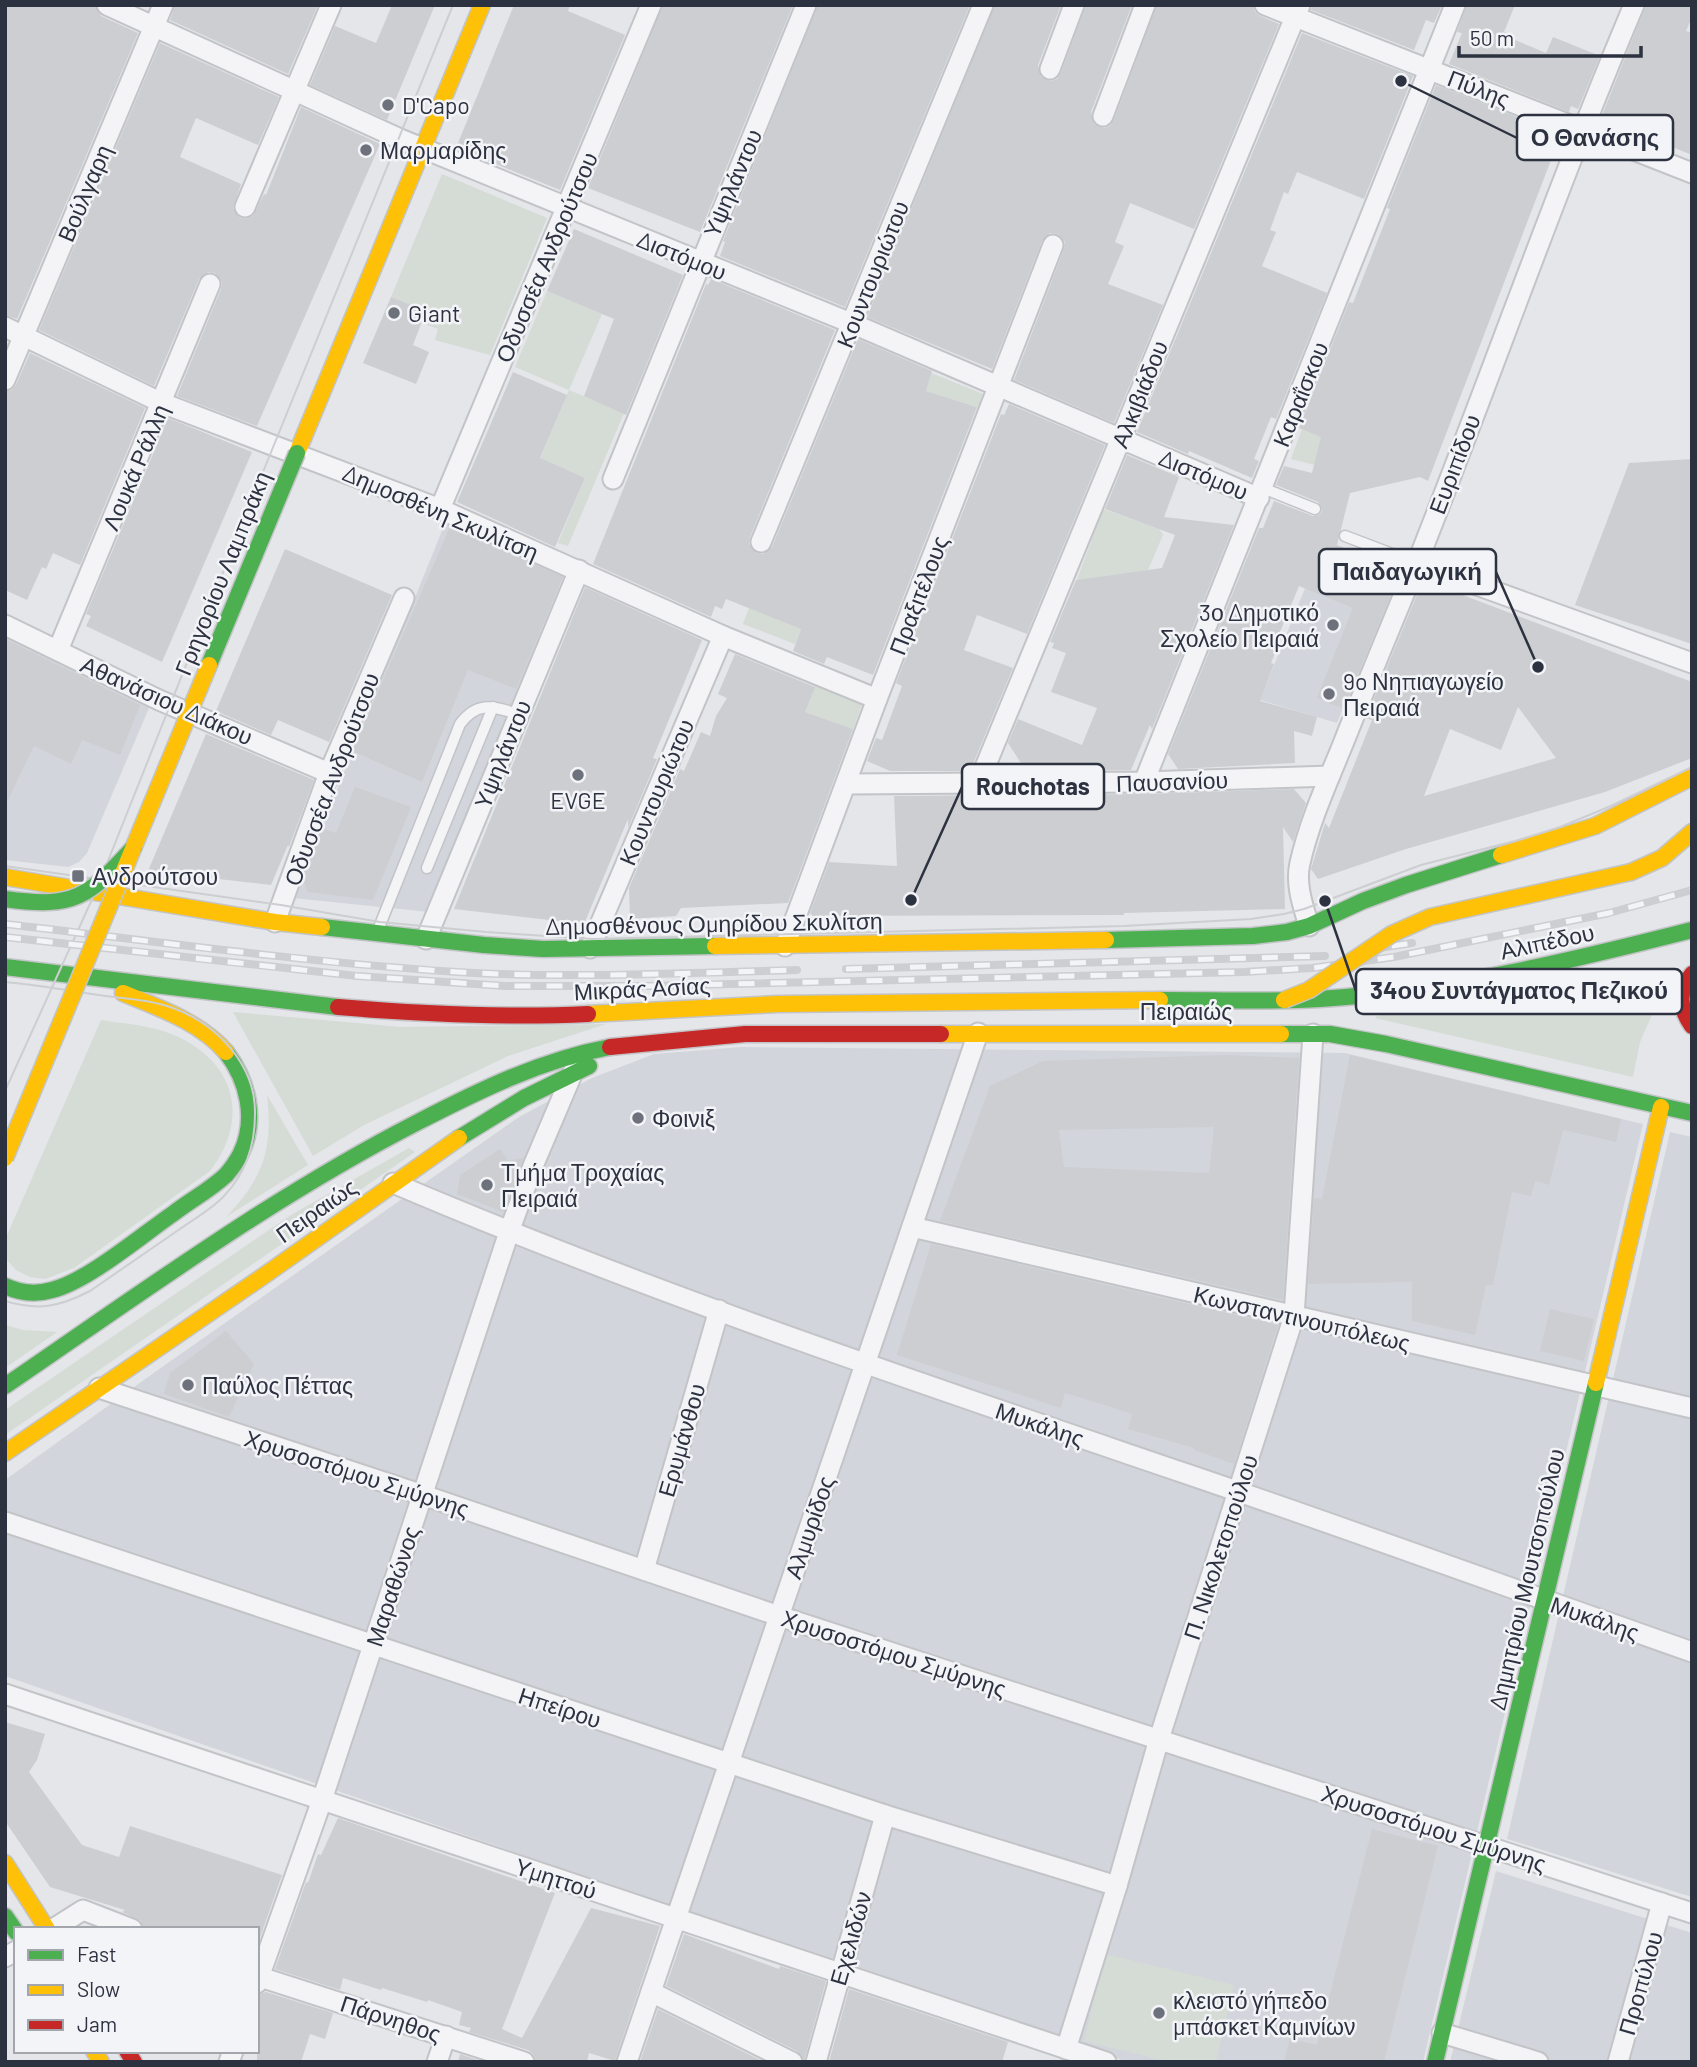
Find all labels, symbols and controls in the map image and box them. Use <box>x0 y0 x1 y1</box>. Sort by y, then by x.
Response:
scale bar <box>1459 14 1641 58</box>
text: 50 m <box>1470 25 1514 50</box>
street label: Πύλης <box>1444 63 1514 113</box>
place label: D'Capo <box>402 91 470 119</box>
marker: D'Capo <box>380 97 396 113</box>
callout: Ο Θανάσης <box>1517 115 1673 160</box>
text: Ο Θανάσης <box>1531 122 1659 151</box>
street label: Υψηλάντου <box>697 125 767 241</box>
place label: Μαρμαρίδης <box>380 136 506 164</box>
street label: Βούλγαρη <box>51 140 117 246</box>
marker: Μαρμαρίδης <box>358 142 374 158</box>
street label: Οδυσσέα Ανδρούτσου <box>489 148 603 366</box>
street label: Κουντουριώτου <box>830 196 914 352</box>
street label: Διστόμου <box>633 224 731 286</box>
place label: Giant <box>408 299 461 327</box>
marker: Giant <box>386 305 402 321</box>
street label: Αλκιβιάδου <box>1105 336 1173 452</box>
street label: Καραΐσκου <box>1266 337 1334 451</box>
street label: Λουκά Ράλλη <box>96 400 174 534</box>
street label: Ευριπίδου <box>1422 410 1486 518</box>
street label: Διστόμου <box>1155 443 1253 505</box>
street label: Δημοσθένη Σκυλίτση <box>339 458 543 566</box>
street label: Γρηγορίου Λαμπράκη <box>168 467 276 679</box>
street label: Πραξιτέλους <box>882 531 954 659</box>
callout: Παιδαγωγική <box>1319 549 1496 594</box>
text: Παιδαγωγική <box>1332 556 1482 585</box>
place label: 3ο Δημοτικό Σχολείο Πειραιά <box>1160 598 1319 652</box>
marker: 3ο Δημοτικό Σχολείο Πειραιά <box>1325 617 1341 633</box>
street label: Αθανάσιου Διάκου <box>77 650 257 750</box>
place label: 9o Νηπιαγωγείο Πειραιά <box>1343 667 1504 721</box>
street label: Οδυσσέα Ανδρούτσου <box>277 669 385 889</box>
marker: 9o Νηπιαγωγείο Πειραιά <box>1321 686 1337 702</box>
street label: Υψηλάντου <box>468 696 536 812</box>
street label: Κουντουριώτου <box>613 715 699 869</box>
callout: Rouchotas <box>962 764 1104 809</box>
street label: Παυσανίου <box>1116 765 1228 797</box>
marker: EVGE <box>570 767 586 783</box>
text: Rouchotas <box>976 771 1090 800</box>
place label: EVGE <box>550 786 606 814</box>
place label: Ανδρούτσου <box>92 862 218 890</box>
marker: Ανδρούτσου <box>70 868 86 884</box>
street label: Δημοσθένους Ομηρίδου Σκυλίτση <box>545 906 883 940</box>
street label: Αλιπέδου <box>1498 917 1596 965</box>
callout: 34ου Συντάγματος Πεζικού <box>1356 969 1682 1014</box>
street label: Μικράς Ασίας <box>573 970 711 1006</box>
text: 34ου Συντάγματος Πεζικού <box>1370 975 1668 1004</box>
street label: Πειραιώς <box>1140 997 1232 1025</box>
place label: Φοινιξ <box>652 1104 715 1132</box>
marker: Φοινιξ <box>630 1110 646 1126</box>
place label: Τμήμα Τροχαίας Πειραιά <box>501 1158 664 1212</box>
street label: Πειραιώς <box>270 1172 362 1248</box>
marker: Τμήμα Τροχαίας Πειραιά <box>479 1177 495 1193</box>
street label: Κωνσταντινουπόλεως <box>1191 1279 1413 1357</box>
place label: Παύλος Πέττας <box>202 1371 353 1399</box>
marker: Παύλος Πέττας <box>180 1377 196 1393</box>
street label: Ερυμάνθου <box>651 1380 711 1500</box>
street label: Μυκάλης <box>992 1396 1088 1452</box>
street label: Χρυσοστόμου Σμύρνης <box>241 1423 473 1523</box>
street label: Δημητρίου Μουτσοπούλου <box>1482 1446 1570 1712</box>
street label: Π. Νικολετοπούλου <box>1177 1451 1263 1643</box>
street label: Αλμυρίδος <box>778 1472 840 1582</box>
street label: Μαραθώνος <box>359 1522 425 1650</box>
street label: Μυκάλης <box>1547 1590 1643 1646</box>
street label: Χρυσοστόμου Σμύρνης <box>778 1603 1010 1703</box>
street label: Ηπείρου <box>515 1681 605 1733</box>
street label: Χρυσοστόμου Σμύρνης <box>1318 1778 1550 1878</box>
street label: Υμηττού <box>512 1852 600 1904</box>
street label: Εχελιδών <box>823 1888 877 1988</box>
legend <box>14 1927 259 2053</box>
street label: Προπύλου <box>1612 1928 1668 2038</box>
text: Fast <box>77 1941 117 1966</box>
text: Slow <box>77 1976 120 2001</box>
place label: κλειστό γήπεδο μπάσκετ Καμινίων <box>1173 1986 1355 2040</box>
street label: Πάρνηθος <box>337 1989 445 2047</box>
marker: κλειστό γήπεδο μπάσκετ Καμινίων <box>1151 2005 1167 2021</box>
text: Jam <box>77 2011 117 2036</box>

